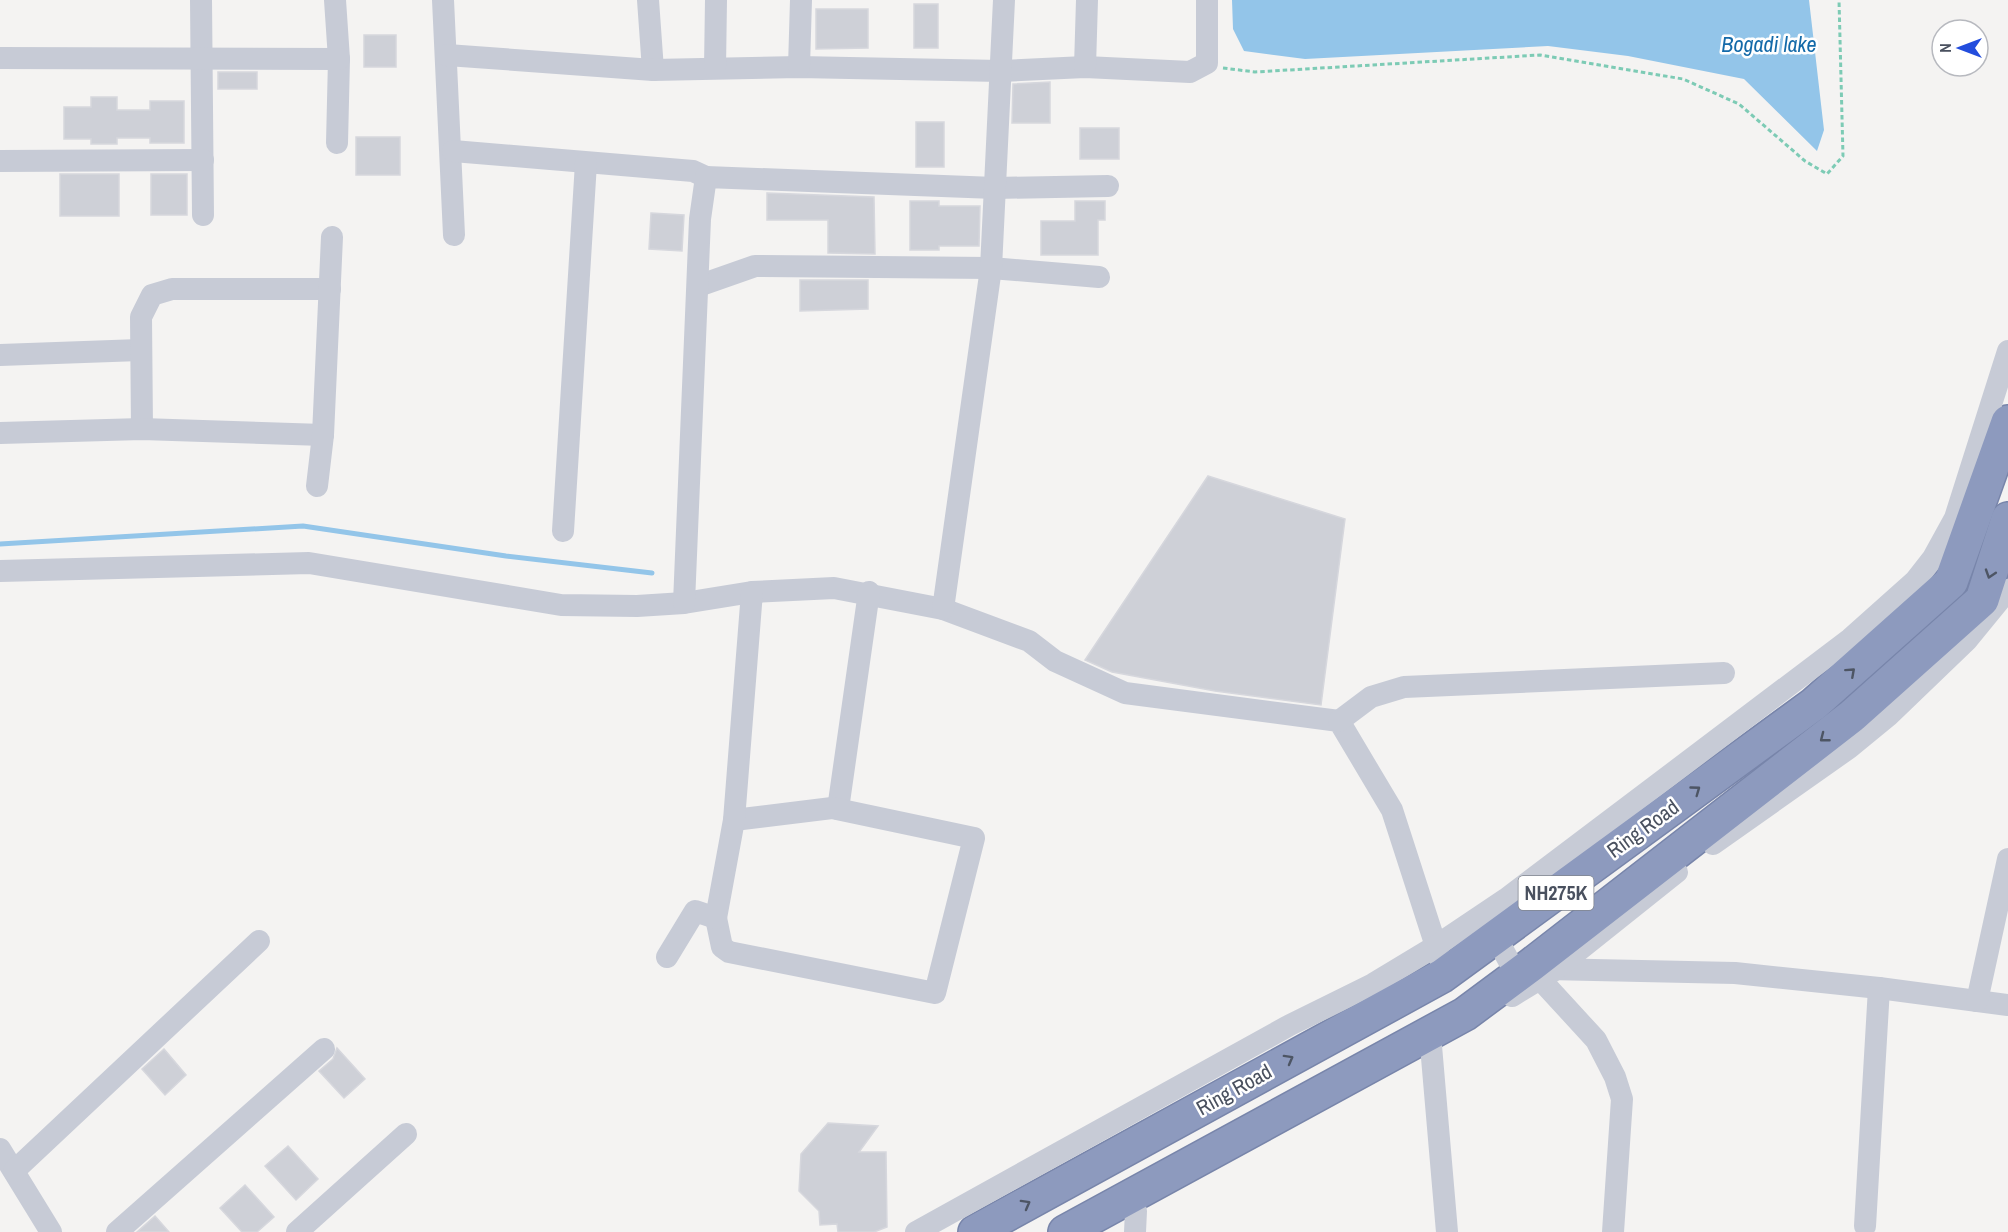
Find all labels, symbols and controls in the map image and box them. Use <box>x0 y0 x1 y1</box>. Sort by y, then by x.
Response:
north arrow <box>1930 18 1990 78</box>
water label: Bogadi lake <box>1721 29 1817 59</box>
text: N <box>1934 43 1956 53</box>
one-way arrow <box>1985 568 1997 579</box>
one-way arrow <box>1844 668 1855 679</box>
one-way arrow <box>1820 731 1831 742</box>
one-way arrow <box>1690 787 1701 798</box>
street label: Ring Road <box>1601 793 1685 865</box>
road number: NH275K <box>1518 876 1594 910</box>
one-way arrow <box>1283 1055 1293 1067</box>
street label: Ring Road <box>1191 1057 1277 1122</box>
one-way arrow <box>1020 1199 1030 1211</box>

